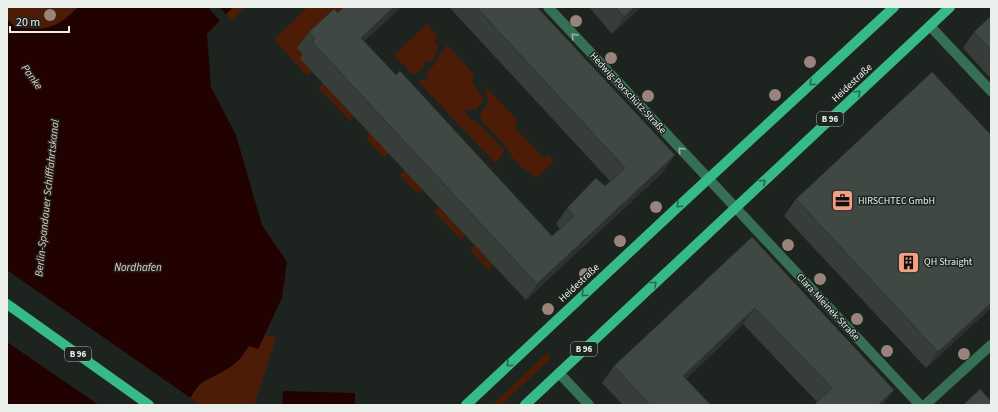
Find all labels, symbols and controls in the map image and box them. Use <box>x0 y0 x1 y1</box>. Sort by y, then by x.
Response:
scale bar <box>10 8 69 34</box>
text: 20 m <box>16 14 40 31</box>
one-way arrow <box>572 33 579 40</box>
street label: Hedwig-Porschütz-Straße <box>587 49 670 137</box>
water label: Panke <box>18 61 46 93</box>
street label: Heidestraße <box>829 61 875 105</box>
one-way arrow <box>809 78 817 86</box>
one-way arrow <box>854 91 861 98</box>
road number: B 96 <box>817 112 843 126</box>
water label: Berlin-Spandauer Schifffahrtskanal <box>31 118 63 277</box>
one-way arrow <box>679 148 686 155</box>
one-way arrow <box>759 180 766 187</box>
office icon: HIRSCHTEC GmbH <box>830 188 856 214</box>
place label: HIRSCHTEC GmbH <box>858 194 935 208</box>
one-way arrow <box>676 201 684 208</box>
building icon: QH Straight <box>896 249 922 275</box>
place label: QH Straight <box>924 255 973 269</box>
water label: Nordhafen <box>114 260 162 275</box>
street label: Heidestraße <box>556 261 602 305</box>
street label: Clara-Mleinek-Straße <box>793 270 863 344</box>
one-way arrow <box>649 282 657 289</box>
one-way arrow <box>581 290 589 297</box>
road number: B 96 <box>571 342 597 356</box>
road number: B 96 <box>65 347 91 361</box>
one-way arrow <box>506 360 514 367</box>

